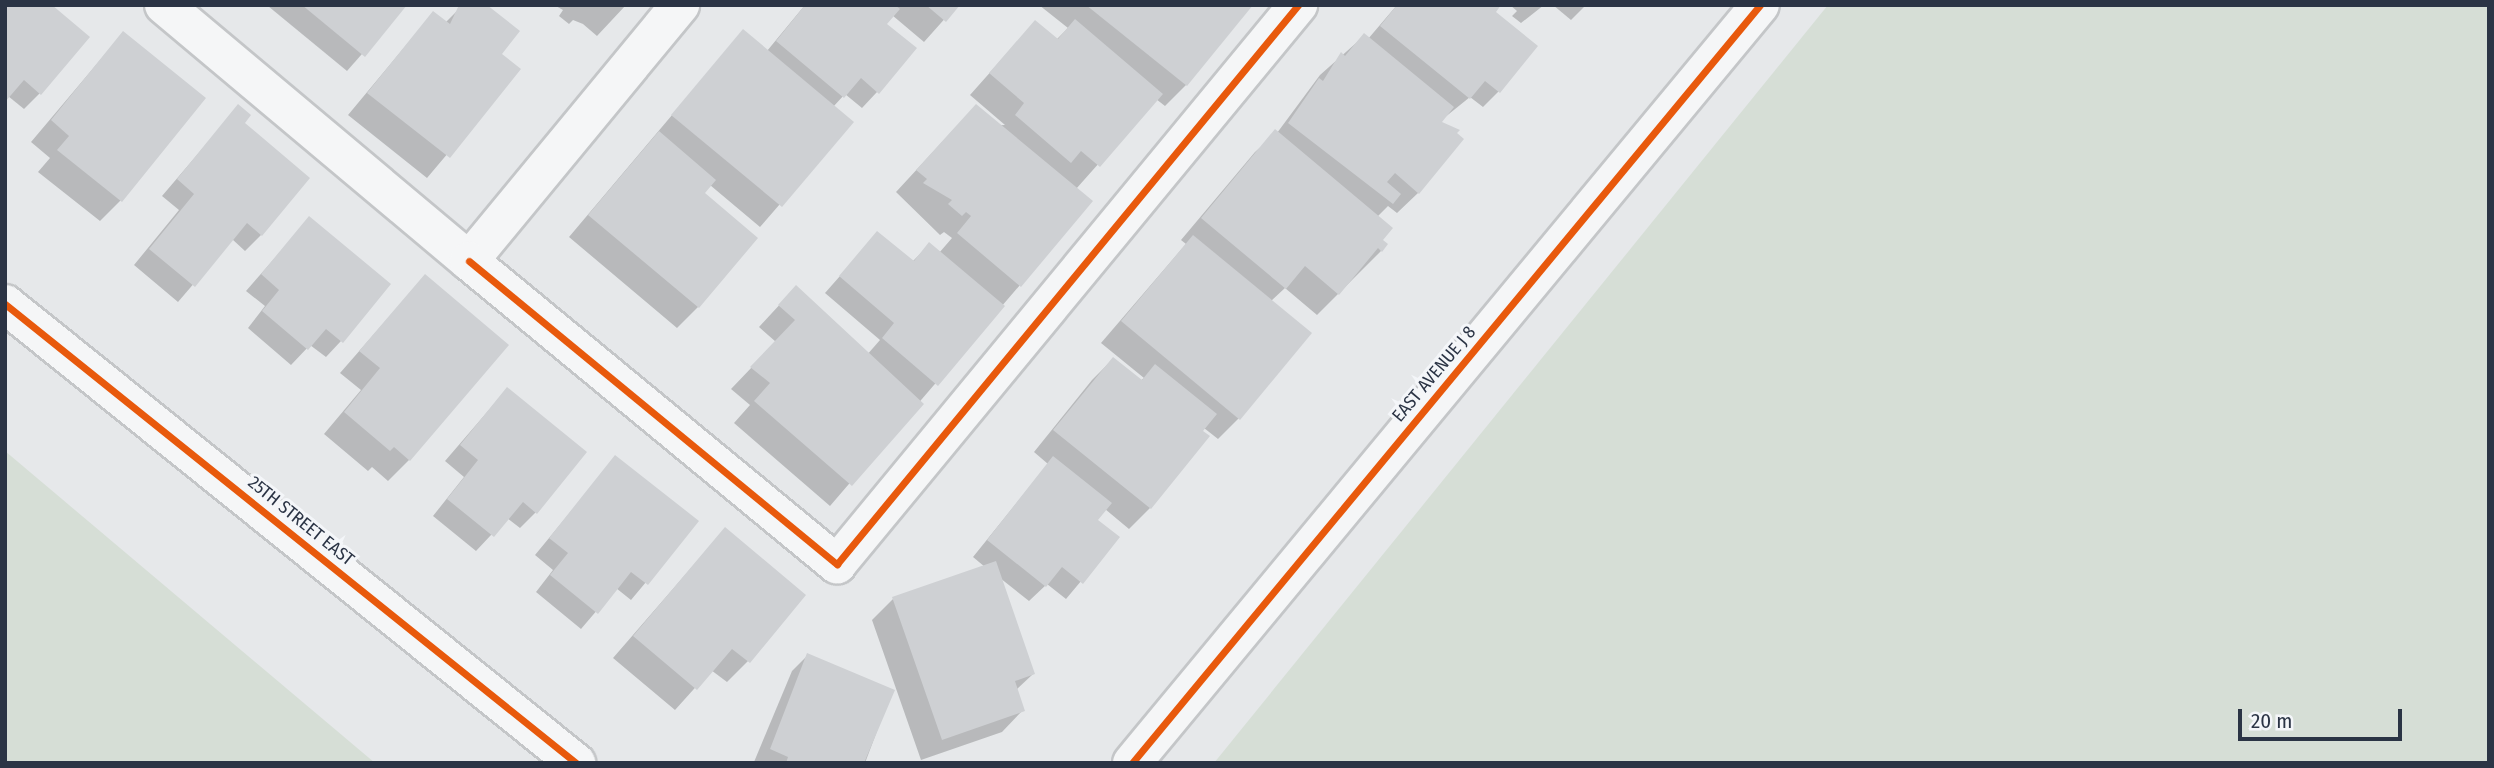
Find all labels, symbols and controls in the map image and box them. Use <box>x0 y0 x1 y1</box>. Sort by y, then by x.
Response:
street label: EAST AVENUE J 8 <box>1388 322 1480 426</box>
street label: 25TH STREET EAST <box>244 472 358 570</box>
scale bar <box>2242 694 2406 738</box>
text: 20 m <box>2251 708 2292 734</box>

